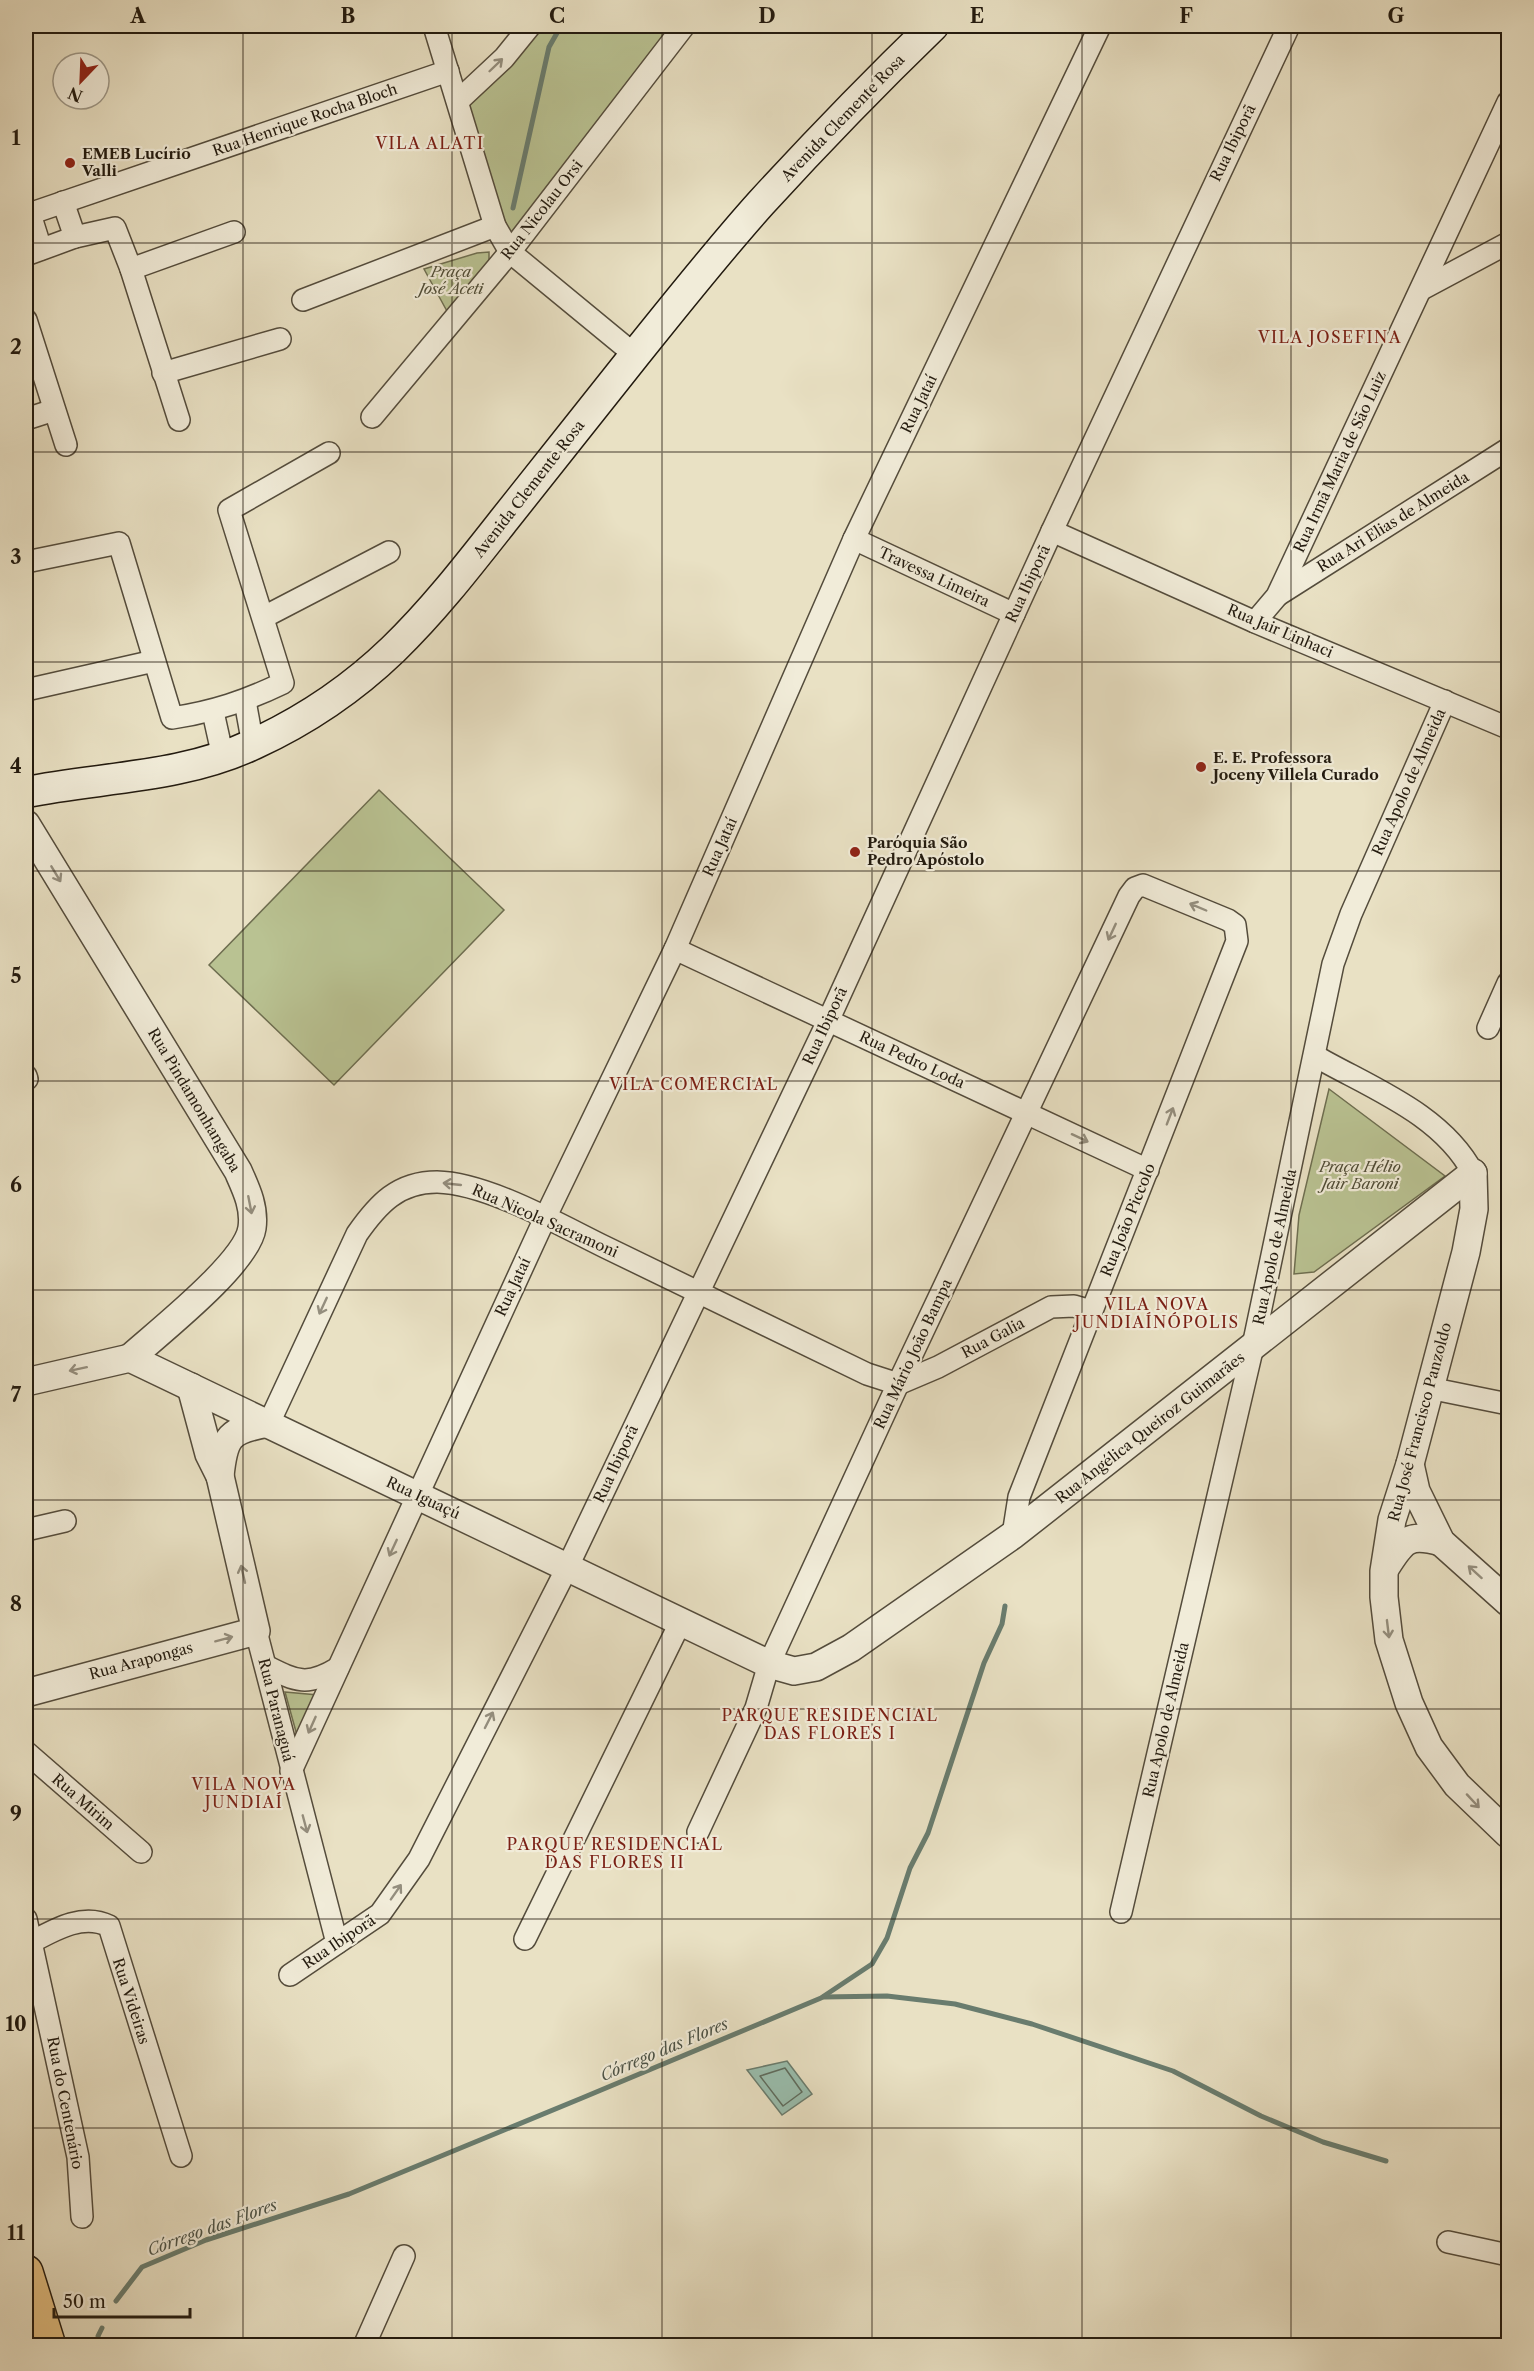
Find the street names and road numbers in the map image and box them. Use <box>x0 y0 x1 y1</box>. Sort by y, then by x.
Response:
street label: Avenida Clemente Rosa <box>776 50 908 186</box>
street label: Rua Henrique Rocha Bloch <box>210 79 400 160</box>
street label: Rua Ibiporã <box>1206 101 1259 185</box>
street label: Rua Nicolau Orsi <box>497 156 587 263</box>
street label: Rua Irmã Maria de São Luiz <box>1289 368 1390 556</box>
street label: Rua Jataí <box>896 371 941 436</box>
street label: Avenida Clemente Rosa <box>468 416 588 562</box>
street label: Rua Ari Elias de Almeida <box>1313 467 1472 576</box>
street label: Travessa Limeira <box>876 542 993 611</box>
street label: Rua Ibiporã <box>1001 542 1054 626</box>
street label: Rua Jair Linhaci <box>1224 600 1336 662</box>
street label: Rua Apolo de Almeida <box>1368 705 1450 858</box>
street label: Rua Jataí <box>698 814 741 879</box>
street label: Rua Ibiporã <box>798 984 851 1068</box>
street label: Rua Pindamonhangaba <box>144 1024 245 1175</box>
street label: Rua Pedro Loda <box>856 1027 968 1092</box>
street label: Rua João Piccolo <box>1096 1160 1159 1279</box>
street label: Rua Apolo de Almeida <box>1249 1167 1300 1327</box>
street label: Rua Nicola Sacramoni <box>469 1180 622 1262</box>
street label: Rua Jataí <box>491 1254 535 1319</box>
street label: Rua Mário João Bampa <box>869 1275 956 1432</box>
street label: Rua Galia <box>958 1313 1028 1362</box>
street label: Rua José Francisco Panzoldo <box>1384 1320 1455 1523</box>
street label: Rua Angélica Queiroz Guimarães <box>1051 1348 1248 1508</box>
street label: Rua Ibiporã <box>589 1422 642 1506</box>
street label: Rua Iguaçú <box>383 1472 463 1523</box>
street label: Rua Arapongas <box>87 1638 195 1684</box>
street label: Rua Apolo de Almeida <box>1138 1640 1193 1799</box>
street label: Rua Paranaguá <box>254 1656 299 1764</box>
street label: Rua Mirim <box>48 1769 118 1834</box>
street label: Rua Ibiporã <box>299 1910 379 1973</box>
street label: Rua Videiras <box>109 1955 154 2046</box>
street label: Rua do Centenário <box>43 2035 88 2171</box>

